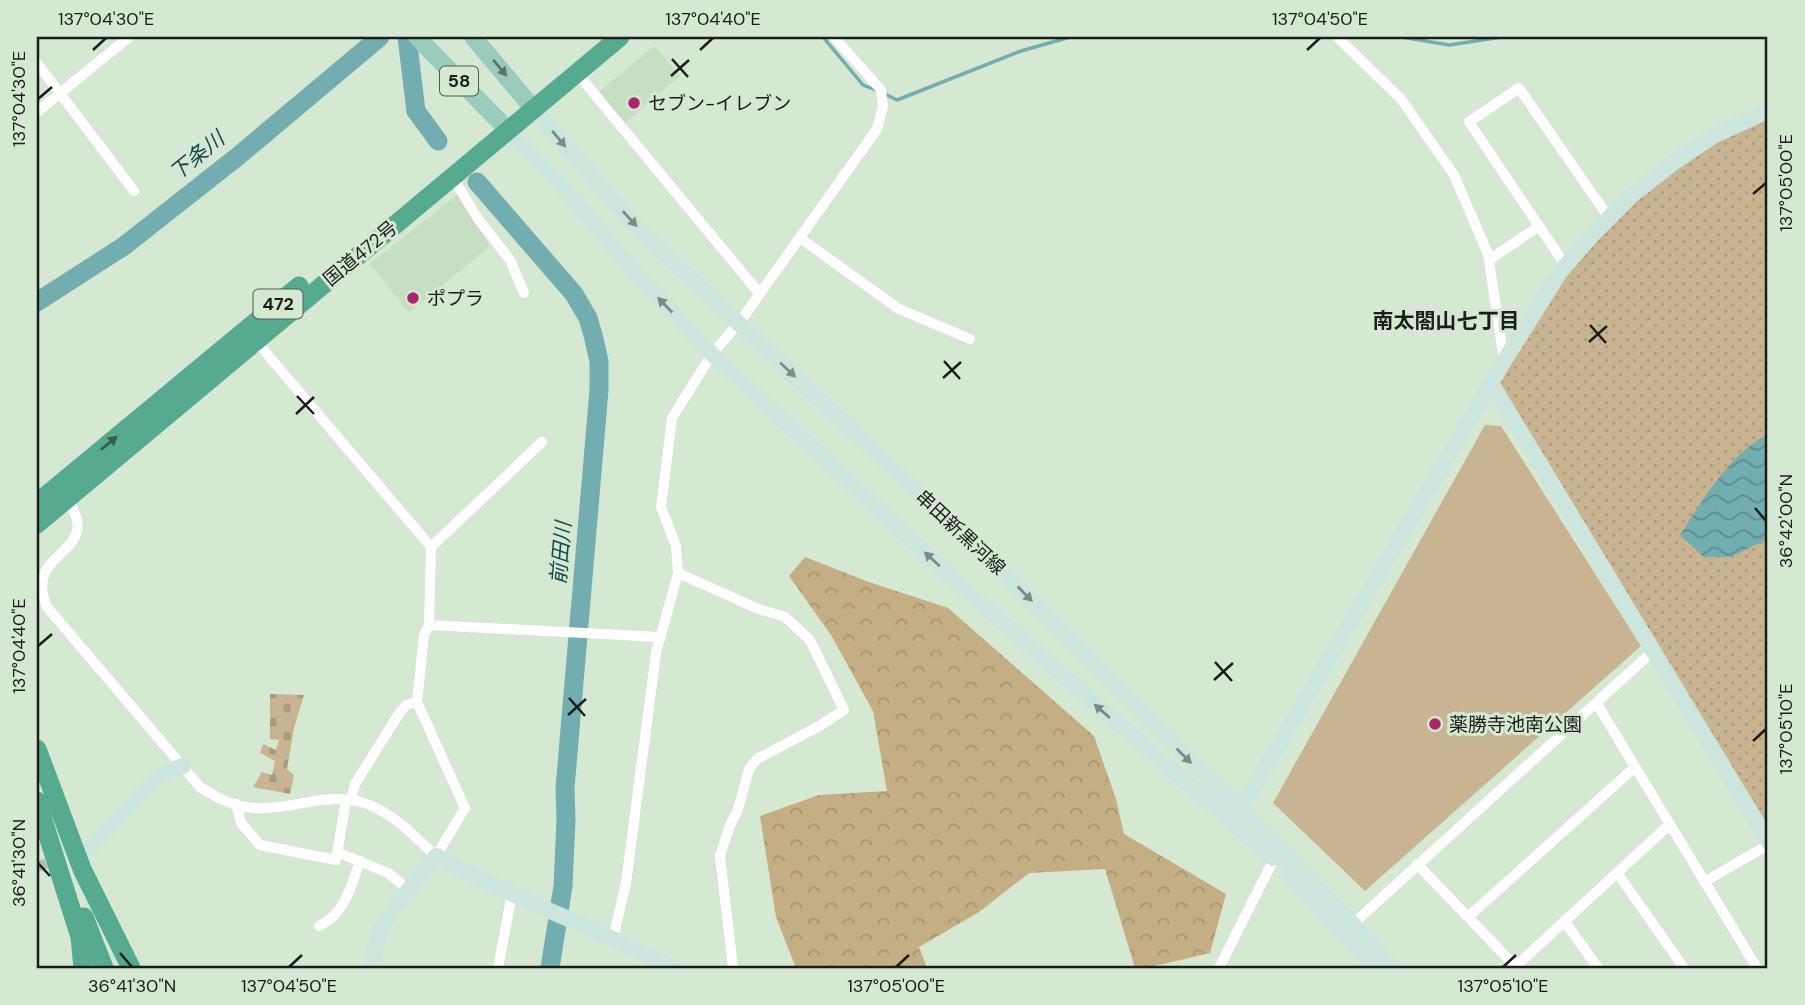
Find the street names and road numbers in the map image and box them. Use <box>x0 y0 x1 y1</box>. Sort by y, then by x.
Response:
road number: 58 <box>440 66 478 96</box>
street label: 国道472号 <box>318 215 402 292</box>
road number: 472 <box>254 290 302 318</box>
street label: 串田新黒河線 <box>910 484 1011 580</box>

